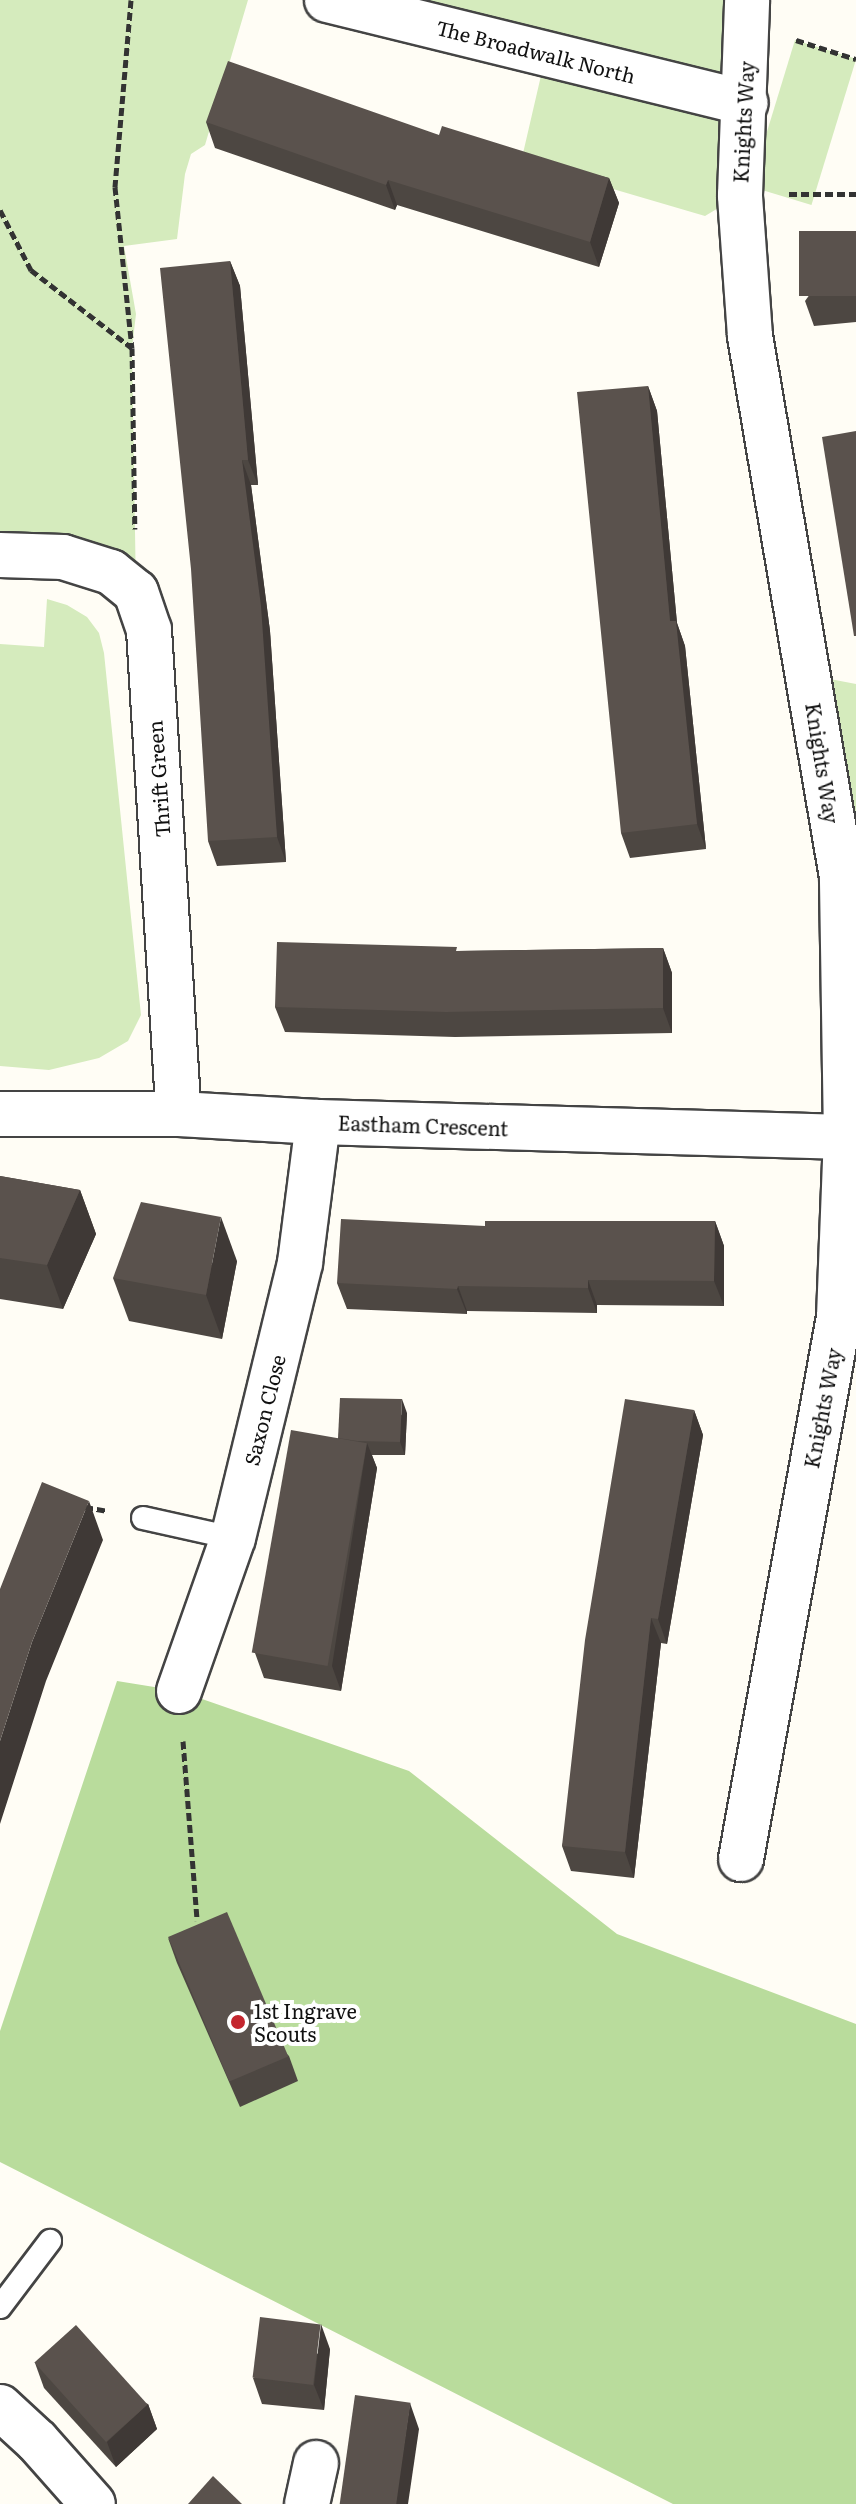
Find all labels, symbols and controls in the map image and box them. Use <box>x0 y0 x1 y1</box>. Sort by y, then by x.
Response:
street label: The Broadwalk North <box>434 15 638 87</box>
street label: Knights Way <box>728 60 758 184</box>
street label: Knights Way <box>802 701 844 825</box>
street label: Thrift Green <box>142 720 174 838</box>
street label: Eastham Crescent <box>337 1110 509 1140</box>
street label: Knights Way <box>799 1346 845 1470</box>
street label: Saxon Close <box>239 1352 289 1468</box>
place label: 1st Ingrave Scouts <box>254 1998 357 2045</box>
marker: 1st Ingrave Scouts <box>229 2013 247 2031</box>

